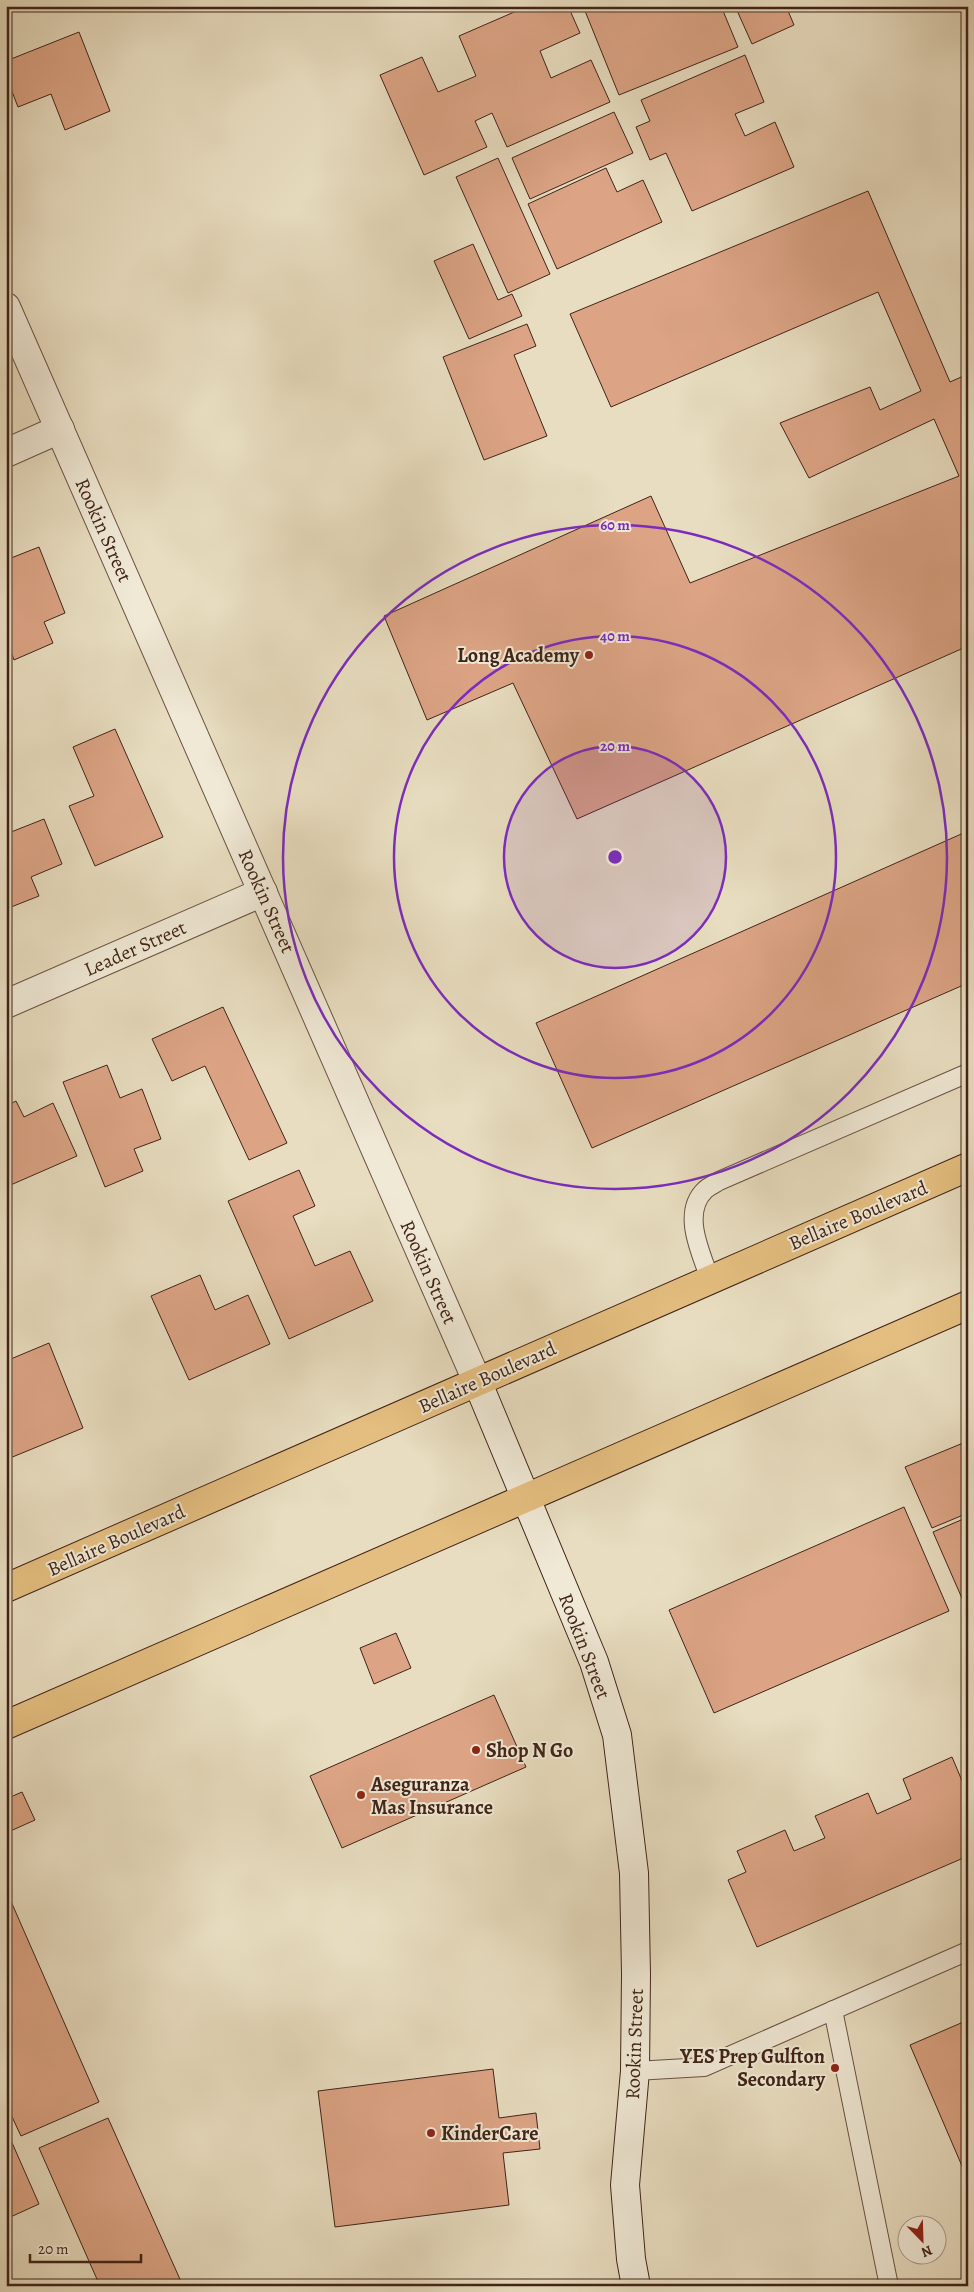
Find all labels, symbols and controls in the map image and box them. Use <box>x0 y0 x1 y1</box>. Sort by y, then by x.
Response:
street label: Rookin Street <box>69 474 139 587</box>
text: 60 m <box>600 515 630 535</box>
text: 40 m <box>600 626 630 646</box>
place label: Long Academy <box>457 642 580 669</box>
marker: Long Academy <box>583 649 595 661</box>
text: 20 m <box>600 736 630 756</box>
street label: Rookin Street <box>232 845 302 958</box>
centre of rings <box>606 848 624 866</box>
street label: Leader Street <box>80 914 191 983</box>
street label: Bellaire Boulevard <box>785 1174 932 1257</box>
street label: Rookin Street <box>394 1216 464 1329</box>
street label: Bellaire Boulevard <box>414 1335 561 1420</box>
street label: Bellaire Boulevard <box>43 1498 190 1583</box>
street label: Rookin Street <box>552 1589 617 1703</box>
place label: Shop N Go <box>486 1737 573 1764</box>
marker: Shop N Go <box>470 1744 482 1756</box>
place label: Aseguranza Mas Insurance <box>370 1771 493 1821</box>
marker: Aseguranza Mas Insurance <box>355 1789 367 1801</box>
street label: Rookin Street <box>619 1988 650 2100</box>
place label: YES Prep Gulfton Secondary <box>679 2043 826 2093</box>
marker: YES Prep Gulfton Secondary <box>829 2062 841 2074</box>
place label: KinderCare <box>441 2120 539 2147</box>
marker: KinderCare <box>425 2127 437 2139</box>
north arrow <box>896 2214 946 2264</box>
scale bar <box>30 2232 141 2264</box>
text: 20 m <box>38 2239 69 2259</box>
text: N <box>918 2241 935 2262</box>

